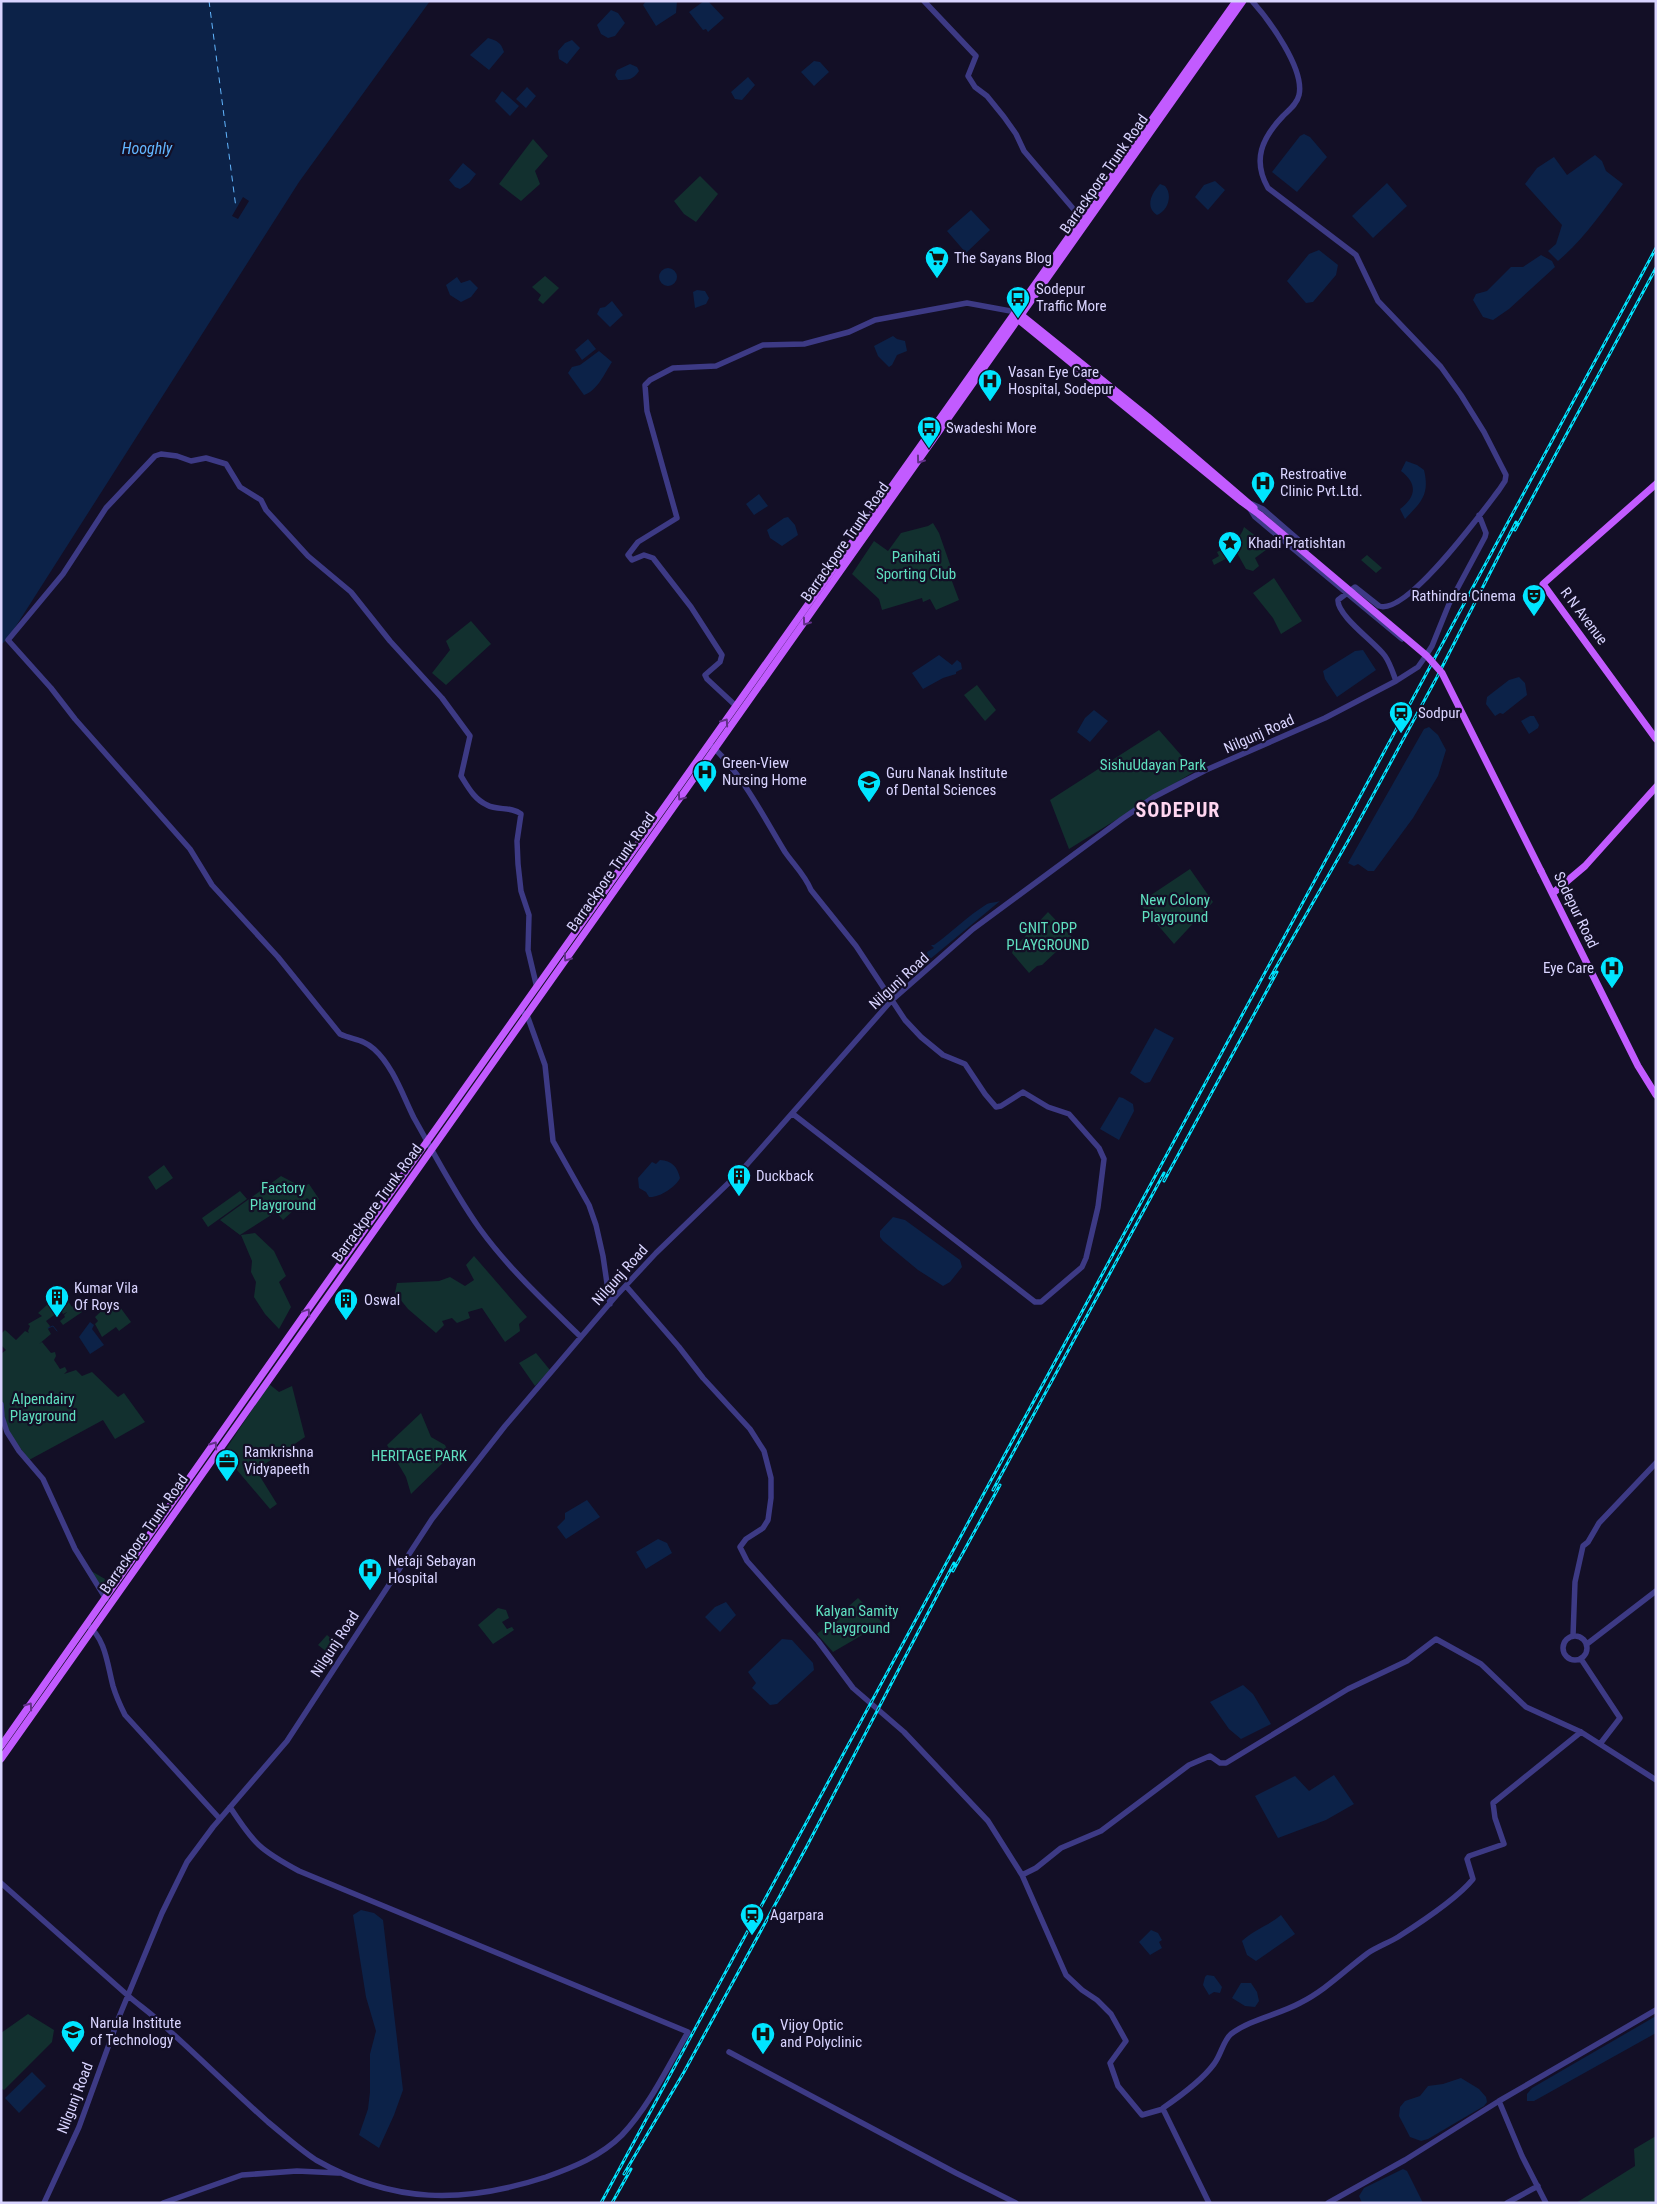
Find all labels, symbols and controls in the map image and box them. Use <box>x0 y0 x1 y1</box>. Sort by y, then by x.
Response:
street label: Barrackpore Trunk Road <box>1056 111 1152 237</box>
water label: Hooghly <box>122 139 173 158</box>
supermarket icon: The Sayans Blog <box>924 245 950 279</box>
place label: The Sayans Blog <box>954 249 1052 267</box>
place label: Sodepur Traffic More <box>1036 280 1107 315</box>
bus stop icon: Sodepur Traffic More <box>1005 285 1031 319</box>
place label: Vasan Eye Care Hospital, Sodepur <box>1008 363 1113 398</box>
hospital icon: Vasan Eye Care Hospital, Sodepur <box>977 368 1003 402</box>
bus stop icon: Swadeshi More <box>916 415 942 449</box>
place label: Swadeshi More <box>946 419 1036 437</box>
one-way arrow <box>917 454 925 463</box>
place label: Restroative Clinic Pvt.Ltd. <box>1280 465 1363 500</box>
hospital icon: Restroative Clinic Pvt.Ltd. <box>1250 470 1276 504</box>
street label: Barrackpore Trunk Road <box>797 479 893 605</box>
place icon: Khadi Pratishtan <box>1217 530 1243 564</box>
place label: Khadi Pratishtan <box>1248 534 1346 552</box>
park label: Panihati Sporting Club <box>876 548 956 583</box>
theatre icon: Rathindra Cinema <box>1521 583 1547 617</box>
street label: R N Avenue <box>1557 584 1611 648</box>
place label: Rathindra Cinema <box>1411 587 1516 605</box>
one-way arrow <box>803 616 812 626</box>
station icon: Sodpur <box>1388 700 1414 734</box>
place label: Sodpur <box>1418 704 1460 722</box>
street label: Nilgunj Road <box>1221 711 1297 757</box>
one-way arrow <box>719 718 728 728</box>
place label: Green-View Nursing Home <box>722 754 807 789</box>
park label: SishuUdayan Park <box>1100 756 1206 774</box>
hospital icon: Green-View Nursing Home <box>692 759 718 793</box>
place label: Guru Nanak Institute of Dental Sciences <box>886 764 1007 799</box>
school or university icon: Guru Nanak Institute of Dental Sciences <box>856 769 882 803</box>
one-way arrow <box>678 791 687 800</box>
district label: SODEPUR <box>1136 798 1220 822</box>
street label: Barrackpore Trunk Road <box>563 809 659 935</box>
street label: Sodepur Road <box>1550 869 1602 951</box>
park label: New Colony Playground <box>1140 891 1210 926</box>
park label: GNIT OPP PLAYGROUND <box>1006 919 1090 954</box>
street label: Nilgunj Road <box>865 949 933 1013</box>
one-way arrow <box>564 952 573 962</box>
hospital icon: Eye Care <box>1599 955 1625 989</box>
place label: Eye Care <box>1543 959 1594 977</box>
street label: Barrackpore Trunk Road <box>328 1141 426 1265</box>
building icon: Duckback <box>726 1163 752 1197</box>
place label: Duckback <box>756 1167 814 1185</box>
park label: Factory Playground <box>250 1179 316 1214</box>
street label: Nilgunj Road <box>588 1241 652 1309</box>
place label: Kumar Vila Of Roys <box>74 1279 138 1314</box>
building icon: Kumar Vila Of Roys <box>44 1284 70 1318</box>
building icon: Oswal <box>333 1287 359 1321</box>
place label: Oswal <box>364 1291 400 1309</box>
one-way arrow <box>301 1308 310 1317</box>
park label: Alpendairy Playground <box>10 1390 76 1425</box>
one-way arrow <box>208 1441 217 1451</box>
place label: Ramkrishna Vidyapeeth <box>244 1443 314 1478</box>
park label: HERITAGE PARK <box>371 1447 468 1465</box>
office icon: Ramkrishna Vidyapeeth <box>214 1448 240 1482</box>
street label: Barrackpore Trunk Road <box>96 1471 192 1597</box>
place label: Netaji Sebayan Hospital <box>388 1552 476 1587</box>
hospital icon: Netaji Sebayan Hospital <box>357 1557 383 1591</box>
park label: Kalyan Samity Playground <box>815 1602 899 1637</box>
street label: Nilgunj Road <box>307 1608 363 1680</box>
one-way arrow <box>23 1702 32 1712</box>
station icon: Agarpara <box>739 1902 765 1936</box>
place label: Agarpara <box>770 1906 824 1924</box>
place label: Narula Institute of Technology <box>90 2014 181 2049</box>
place label: Vijoy Optic and Polyclinic <box>780 2016 862 2051</box>
school or university icon: Narula Institute of Technology <box>60 2019 86 2053</box>
hospital icon: Vijoy Optic and Polyclinic <box>750 2021 776 2055</box>
street label: Nilgunj Road <box>53 2060 97 2136</box>

